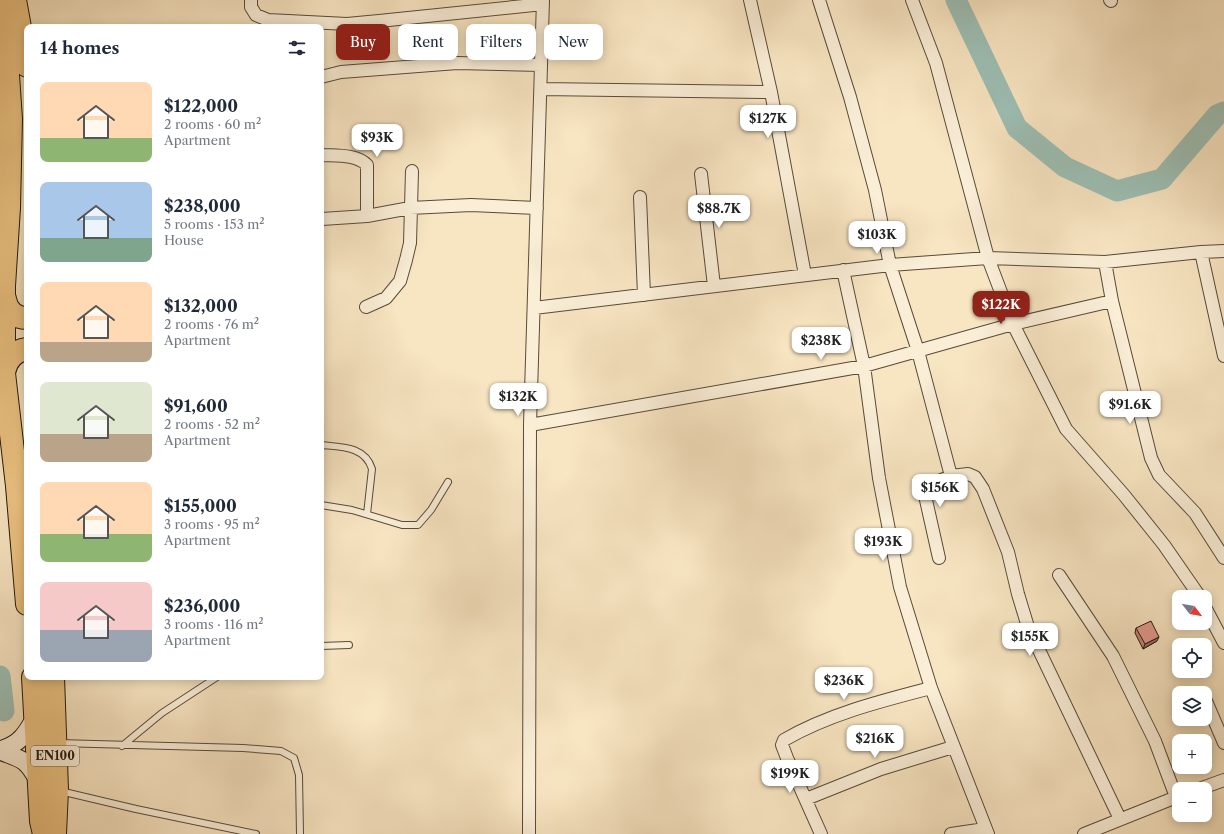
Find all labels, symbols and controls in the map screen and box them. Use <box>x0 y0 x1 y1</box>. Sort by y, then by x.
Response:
chip: Buy <box>336 24 390 60</box>
chip: Rent <box>398 24 458 60</box>
chip: Filters <box>466 24 536 60</box>
chip: New <box>544 24 603 60</box>
icon: filters <box>286 37 308 59</box>
text: 14 homes <box>40 38 119 58</box>
text: $122,000 <box>164 96 238 116</box>
icon: home <box>72 98 120 146</box>
pin: $127K <box>740 105 796 139</box>
text: $127K <box>749 110 787 126</box>
text: 2 rooms · 60 m² <box>164 116 261 132</box>
pin: $93K <box>353 124 401 158</box>
text: $93K <box>361 129 393 145</box>
text: Apartment <box>164 132 231 148</box>
pin: $88.7K <box>686 195 752 229</box>
text: $238,000 <box>164 196 241 216</box>
icon: home <box>72 198 120 246</box>
text: $88.7K <box>697 200 741 216</box>
text: 5 rooms · 153 m² <box>164 216 265 232</box>
pin: $103K <box>849 221 905 255</box>
text: $103K <box>857 226 897 242</box>
text: House <box>164 232 204 248</box>
pin: $122K <box>973 291 1029 325</box>
text: $132,000 <box>164 296 238 316</box>
text: $122K <box>982 296 1020 312</box>
icon: home <box>72 298 120 346</box>
text: 2 rooms · 76 m² <box>164 316 259 332</box>
pin: $238K <box>793 327 849 361</box>
text: Apartment <box>164 332 231 348</box>
text: $238K <box>801 332 841 348</box>
pin: $132K <box>490 383 546 417</box>
text: $132K <box>499 388 537 404</box>
pin: $91.6K <box>1097 391 1163 425</box>
text: $91,600 <box>164 396 228 416</box>
text: $91.6K <box>1109 396 1151 412</box>
icon: home <box>72 398 120 446</box>
text: 2 rooms · 52 m² <box>164 416 260 432</box>
text: Apartment <box>164 432 231 448</box>
pin: $156K <box>912 474 968 508</box>
text: $156K <box>921 479 959 495</box>
text: $155,000 <box>164 496 237 516</box>
icon: home <box>72 498 120 546</box>
text: 3 rooms · 95 m² <box>164 516 260 532</box>
pin: $193K <box>855 528 911 562</box>
text: Apartment <box>164 532 231 548</box>
text: $193K <box>864 533 902 549</box>
north arrow <box>1172 590 1212 630</box>
map controls <box>1172 590 1212 822</box>
text: $236,000 <box>164 596 240 616</box>
icon: home <box>72 598 120 646</box>
text: 3 rooms · 116 m² <box>164 616 264 632</box>
pin: $155K <box>1002 623 1058 657</box>
text: $155K <box>1011 628 1049 644</box>
text: Apartment <box>164 632 231 648</box>
button: locate <box>1172 638 1212 678</box>
pin: $236K <box>816 667 872 701</box>
text: $236K <box>824 672 864 688</box>
button: layers <box>1172 686 1212 726</box>
pin: $216K <box>847 725 903 759</box>
text: $216K <box>856 730 894 746</box>
button: + <box>1172 734 1212 774</box>
road number: EN100 <box>31 746 79 766</box>
pin: $199K <box>762 760 818 794</box>
text: $199K <box>770 765 810 781</box>
button: − <box>1172 782 1212 822</box>

